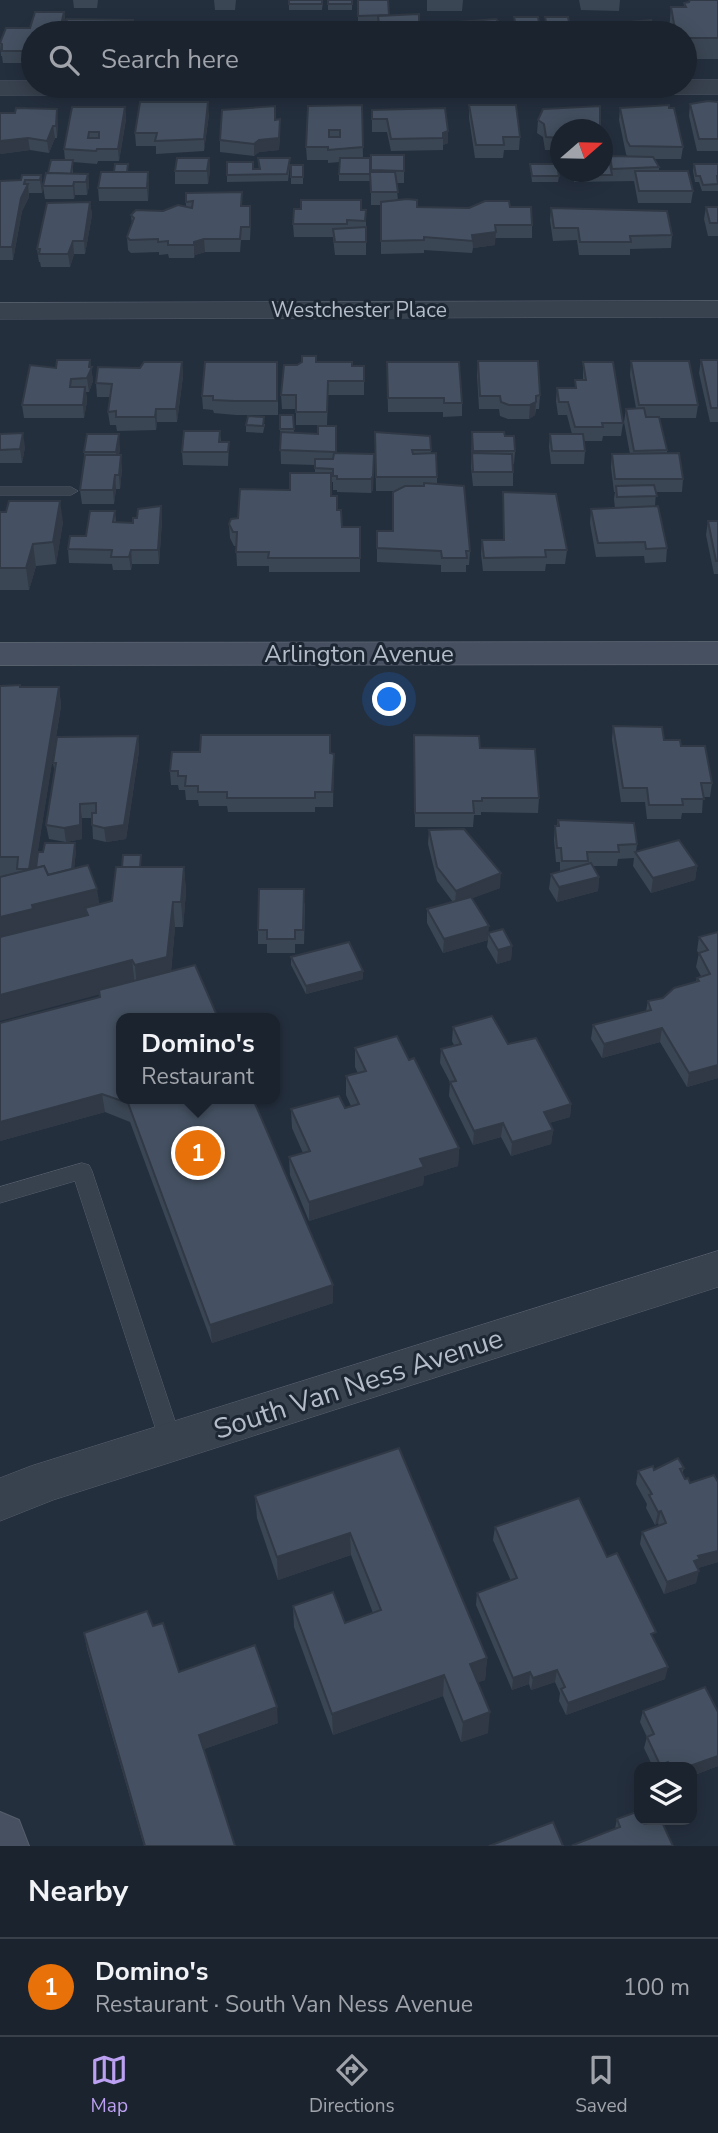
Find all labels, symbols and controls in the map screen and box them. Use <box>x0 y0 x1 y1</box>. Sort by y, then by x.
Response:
search box <box>21 21 697 98</box>
icon: search <box>45 41 83 79</box>
text: Search here <box>101 42 239 77</box>
north arrow <box>550 119 613 182</box>
street label: Westchester Place <box>271 296 447 324</box>
street label: Arlington Avenue <box>264 638 454 670</box>
your location <box>372 682 406 716</box>
popup <box>116 1013 280 1104</box>
text: Domino's <box>141 1026 255 1061</box>
text: Restaurant <box>141 1061 254 1092</box>
pin: 1 <box>175 1127 221 1179</box>
street label: South Van Ness Avenue <box>209 1319 508 1449</box>
map controls <box>634 1762 697 1825</box>
button: layers <box>634 1762 697 1825</box>
text: Nearby <box>28 1871 128 1912</box>
text: Domino's <box>95 1954 208 1989</box>
text: 1 <box>44 1972 58 2003</box>
text: 100 m <box>623 1972 690 2003</box>
text: Restaurant · South Van Ness Avenue <box>95 1989 473 2020</box>
tab: Map <box>90 2051 128 2119</box>
tab: Directions <box>309 2051 395 2119</box>
tab: Saved <box>575 2051 628 2119</box>

